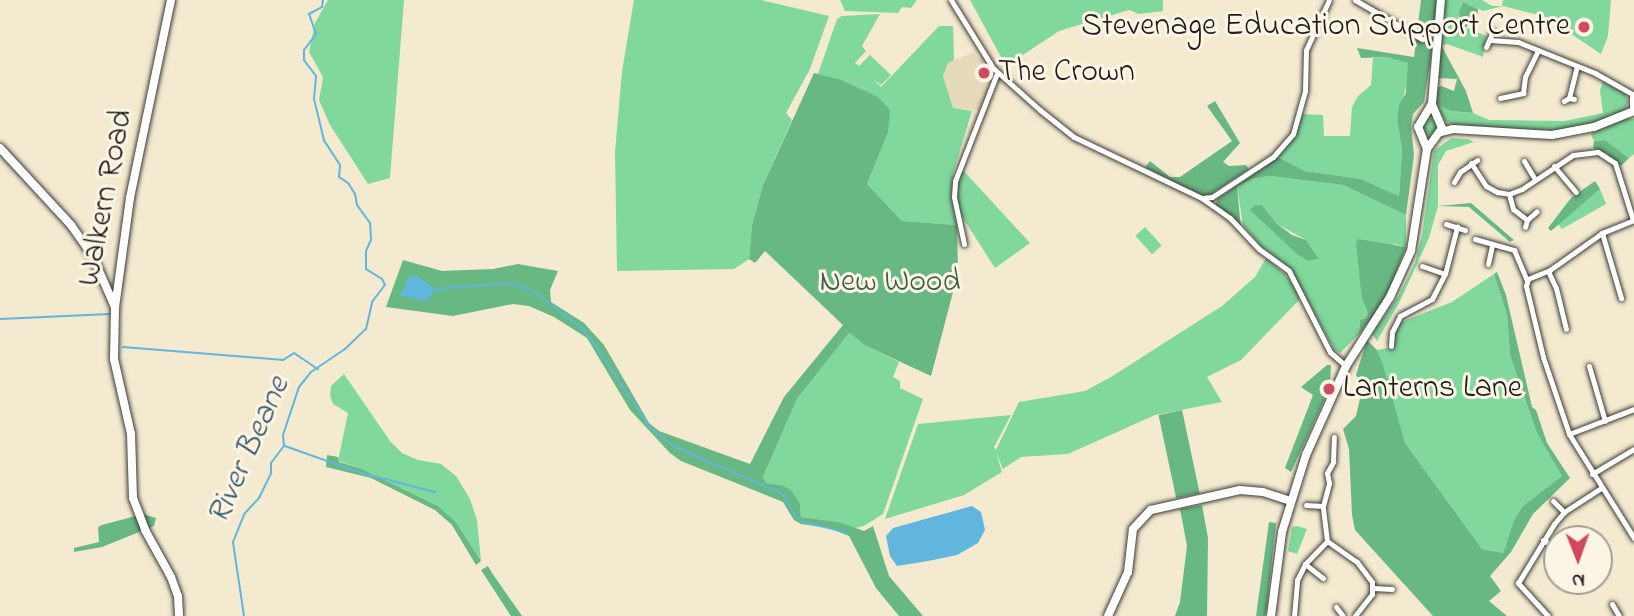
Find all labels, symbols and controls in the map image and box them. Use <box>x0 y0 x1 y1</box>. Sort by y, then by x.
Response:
place label: Stevenage Education Support Centre <box>1081 8 1570 46</box>
marker: Stevenage Education Support Centre <box>1576 19 1592 35</box>
place label: The Crown <box>998 54 1135 92</box>
marker: The Crown <box>976 65 992 81</box>
street label: Walkern Road <box>71 106 143 290</box>
park label: New Wood <box>820 264 960 302</box>
place label: Lanterns Lane <box>1343 370 1522 408</box>
water label: River Beane <box>200 371 300 531</box>
marker: Lanterns Lane <box>1321 381 1337 397</box>
north arrow <box>1543 525 1613 595</box>
text: N <box>1572 566 1585 593</box>

